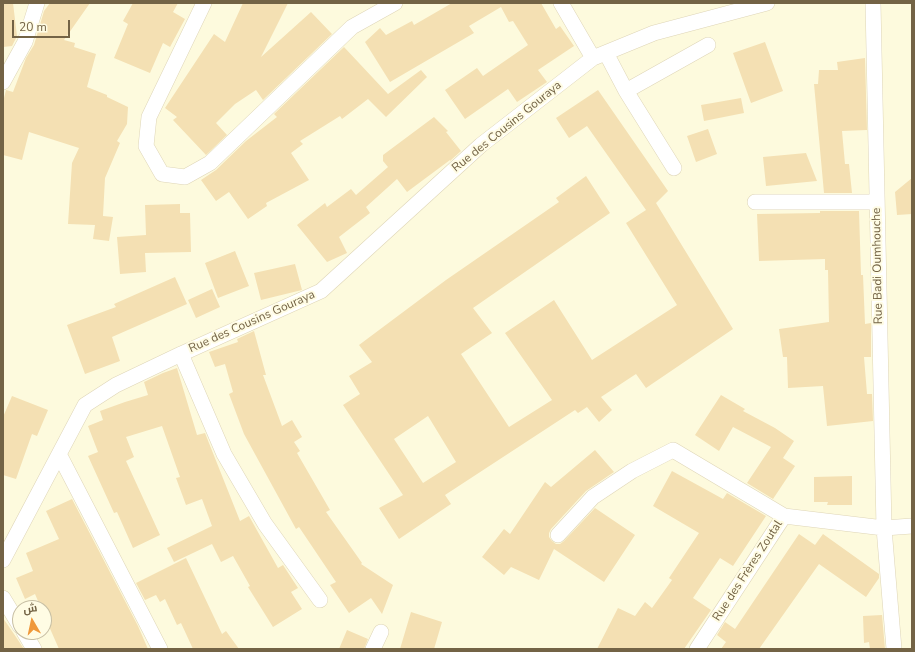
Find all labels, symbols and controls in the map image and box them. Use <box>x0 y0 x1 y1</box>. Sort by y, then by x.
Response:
scale bar <box>14 12 72 38</box>
text: 20 m <box>19 19 47 35</box>
street label: Rue des Cousins Gouraya <box>449 78 565 176</box>
street label: Rue Badi Oumhouche <box>870 208 886 324</box>
street label: Rue des Cousins Gouraya <box>187 288 317 356</box>
street label: Rue des Frères Zoutal <box>710 518 786 624</box>
north arrow <box>12 600 52 640</box>
text: ش <box>22 600 38 617</box>

